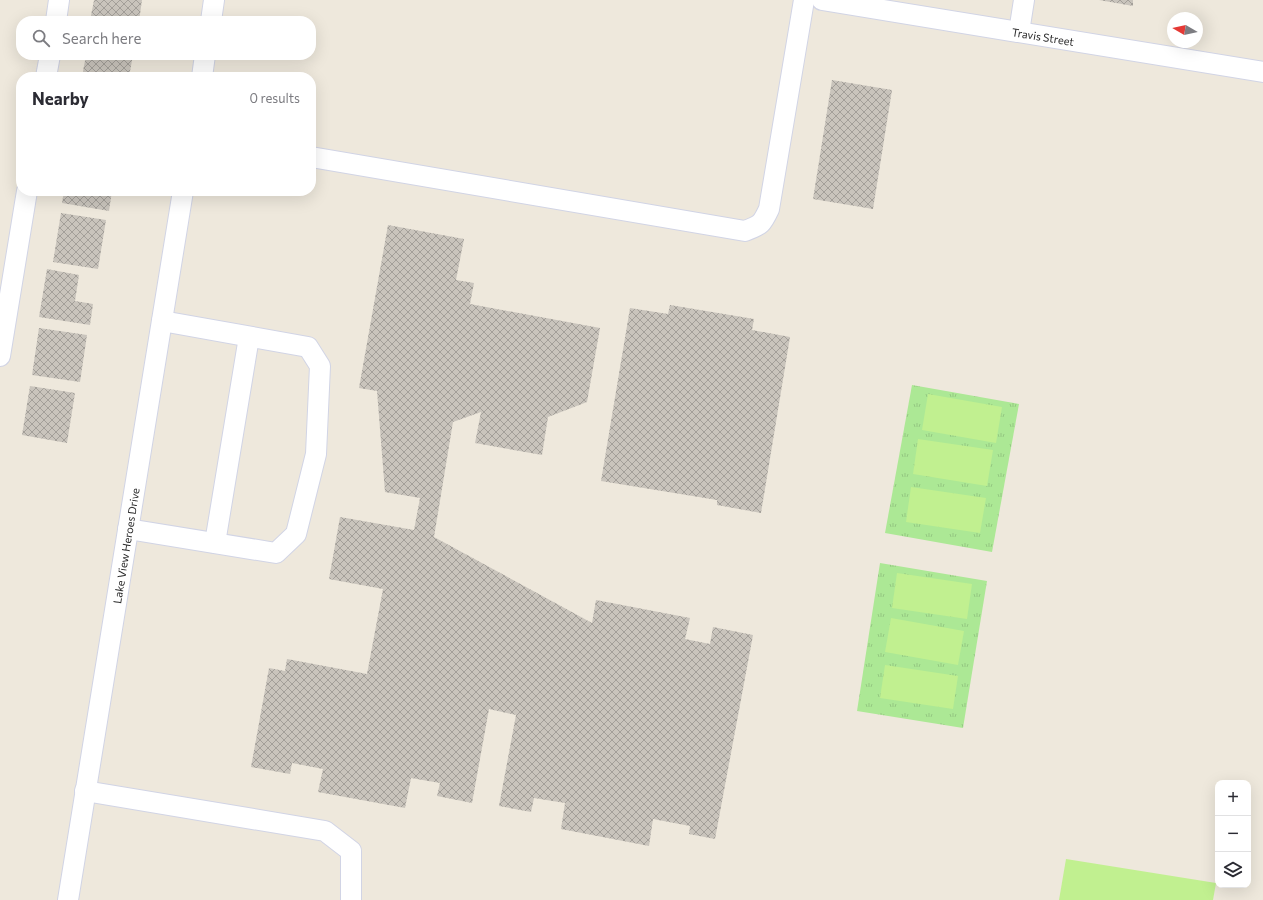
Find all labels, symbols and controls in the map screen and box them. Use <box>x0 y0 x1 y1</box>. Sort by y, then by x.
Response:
north arrow <box>1167 12 1203 48</box>
search box <box>16 16 316 60</box>
street label: Travis Street <box>1011 25 1076 48</box>
icon: search <box>30 27 52 49</box>
text: Search here <box>62 29 141 47</box>
text: Nearby <box>32 88 89 109</box>
text: 0 results <box>249 90 300 106</box>
street label: Lake View Heroes Drive <box>110 487 141 604</box>
map controls <box>1215 780 1251 888</box>
button: + <box>1215 780 1251 816</box>
button: − <box>1215 816 1251 852</box>
button: layers <box>1215 852 1251 888</box>

